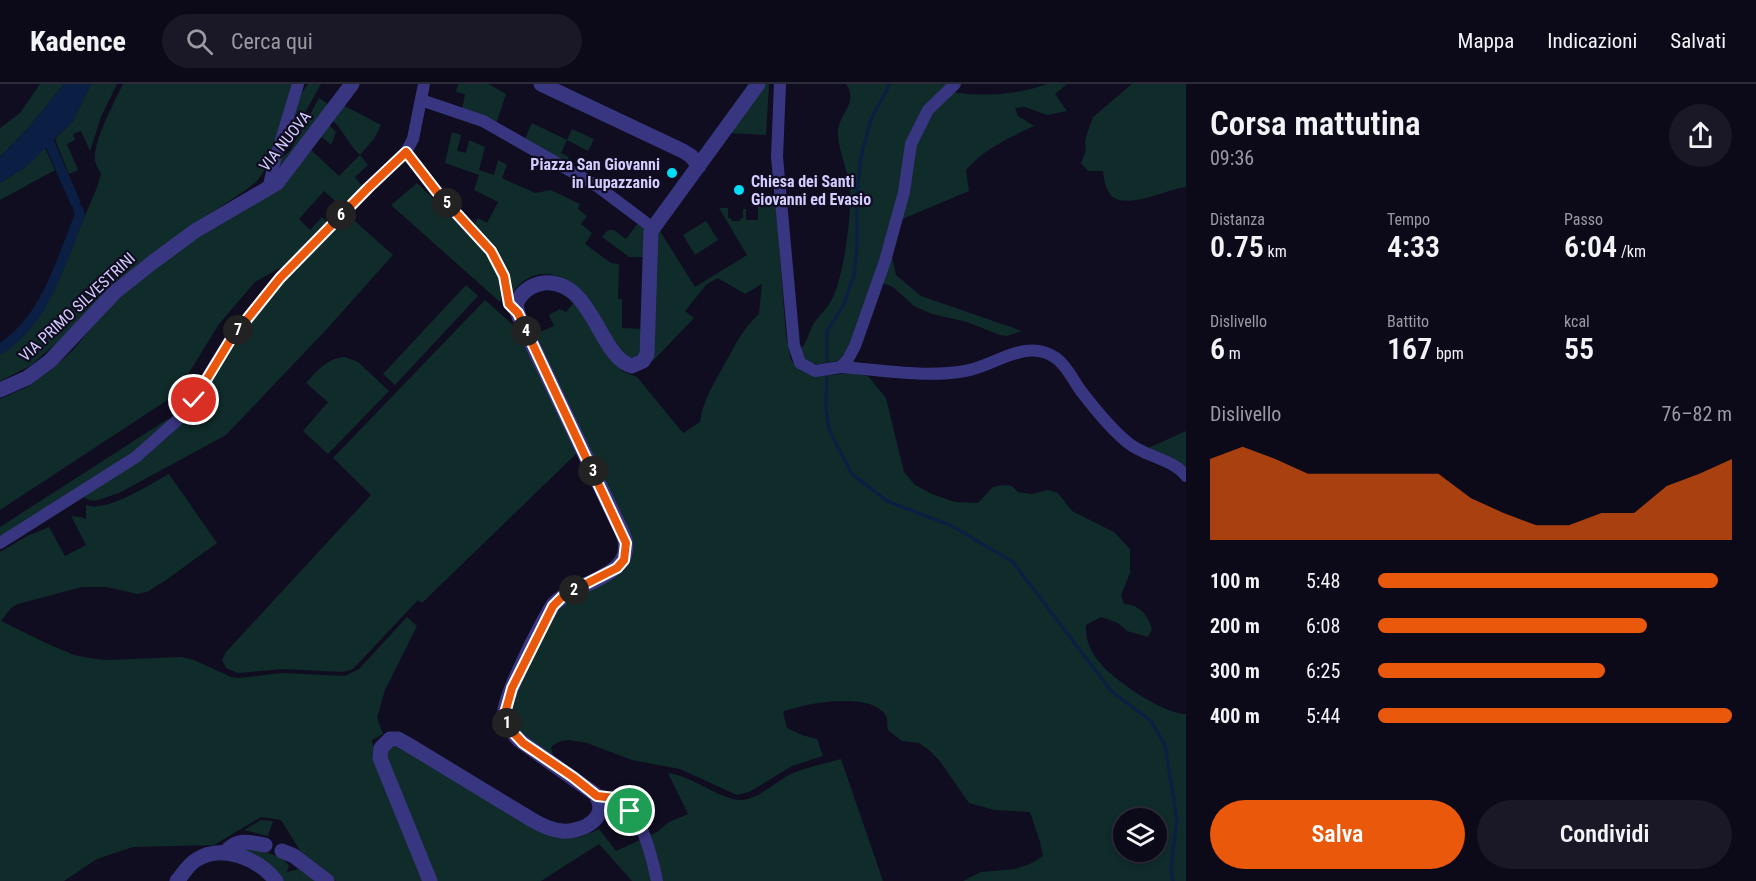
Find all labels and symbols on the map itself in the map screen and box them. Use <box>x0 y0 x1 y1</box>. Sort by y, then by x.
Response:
street label: VIA NUOVA <box>255 107 315 175</box>
place label: Piazza San Giovanni in Lupazzanio <box>530 155 660 192</box>
marker: Piazza San Giovanni in Lupazzanio <box>665 166 679 180</box>
place label: Chiesa dei Santi Giovanni ed Evasio <box>751 172 871 209</box>
marker: Chiesa dei Santi Giovanni ed Evasio <box>732 183 746 197</box>
pin: 5 <box>432 188 462 218</box>
pin: 6 <box>326 200 356 230</box>
street label: VIA PRIMO SILVESTRINI <box>15 248 139 366</box>
pin: 7 <box>223 315 253 345</box>
pin: 4 <box>511 316 541 346</box>
pin <box>168 374 219 425</box>
pin: 3 <box>578 456 608 486</box>
pin: 2 <box>559 575 589 605</box>
pin: 1 <box>492 708 522 738</box>
pin <box>604 785 655 836</box>

